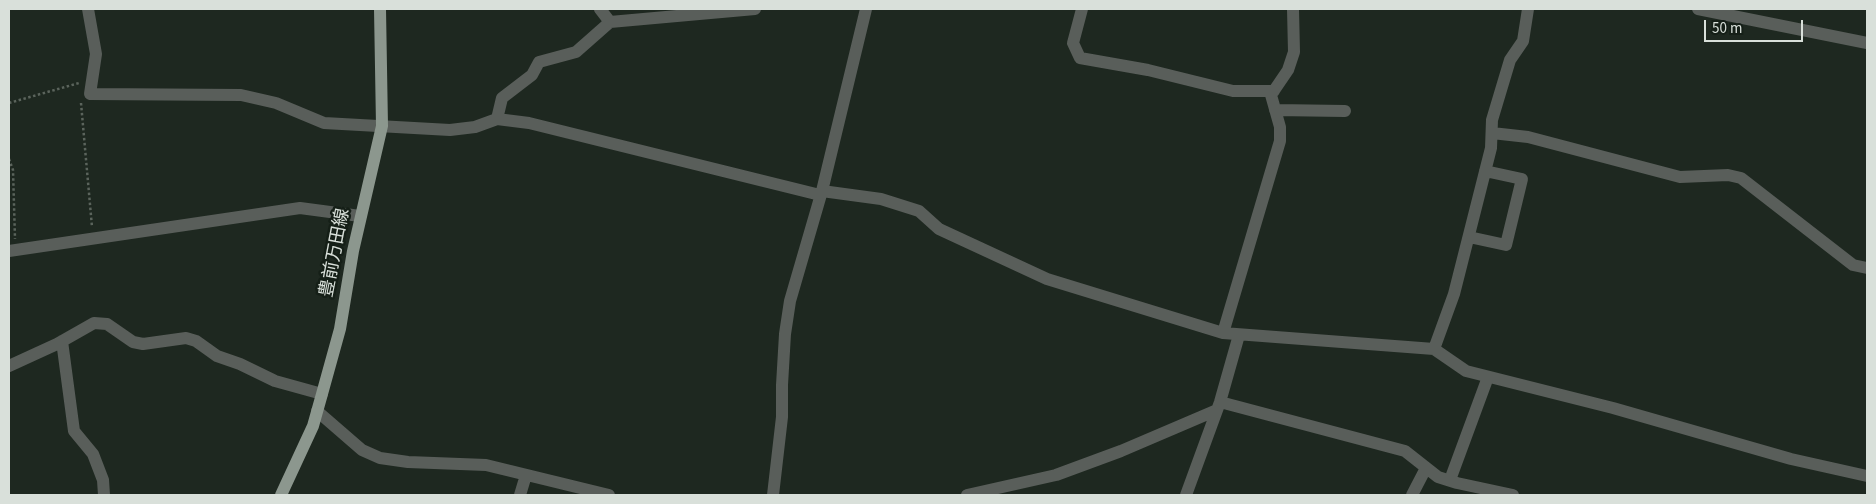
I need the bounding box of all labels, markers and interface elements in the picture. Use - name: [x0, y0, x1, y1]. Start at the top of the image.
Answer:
- scale bar: [1706, 10, 1805, 42]
- text: 50 m: [1712, 18, 1742, 39]
- street label: 豊前万田線: [317, 207, 355, 299]

